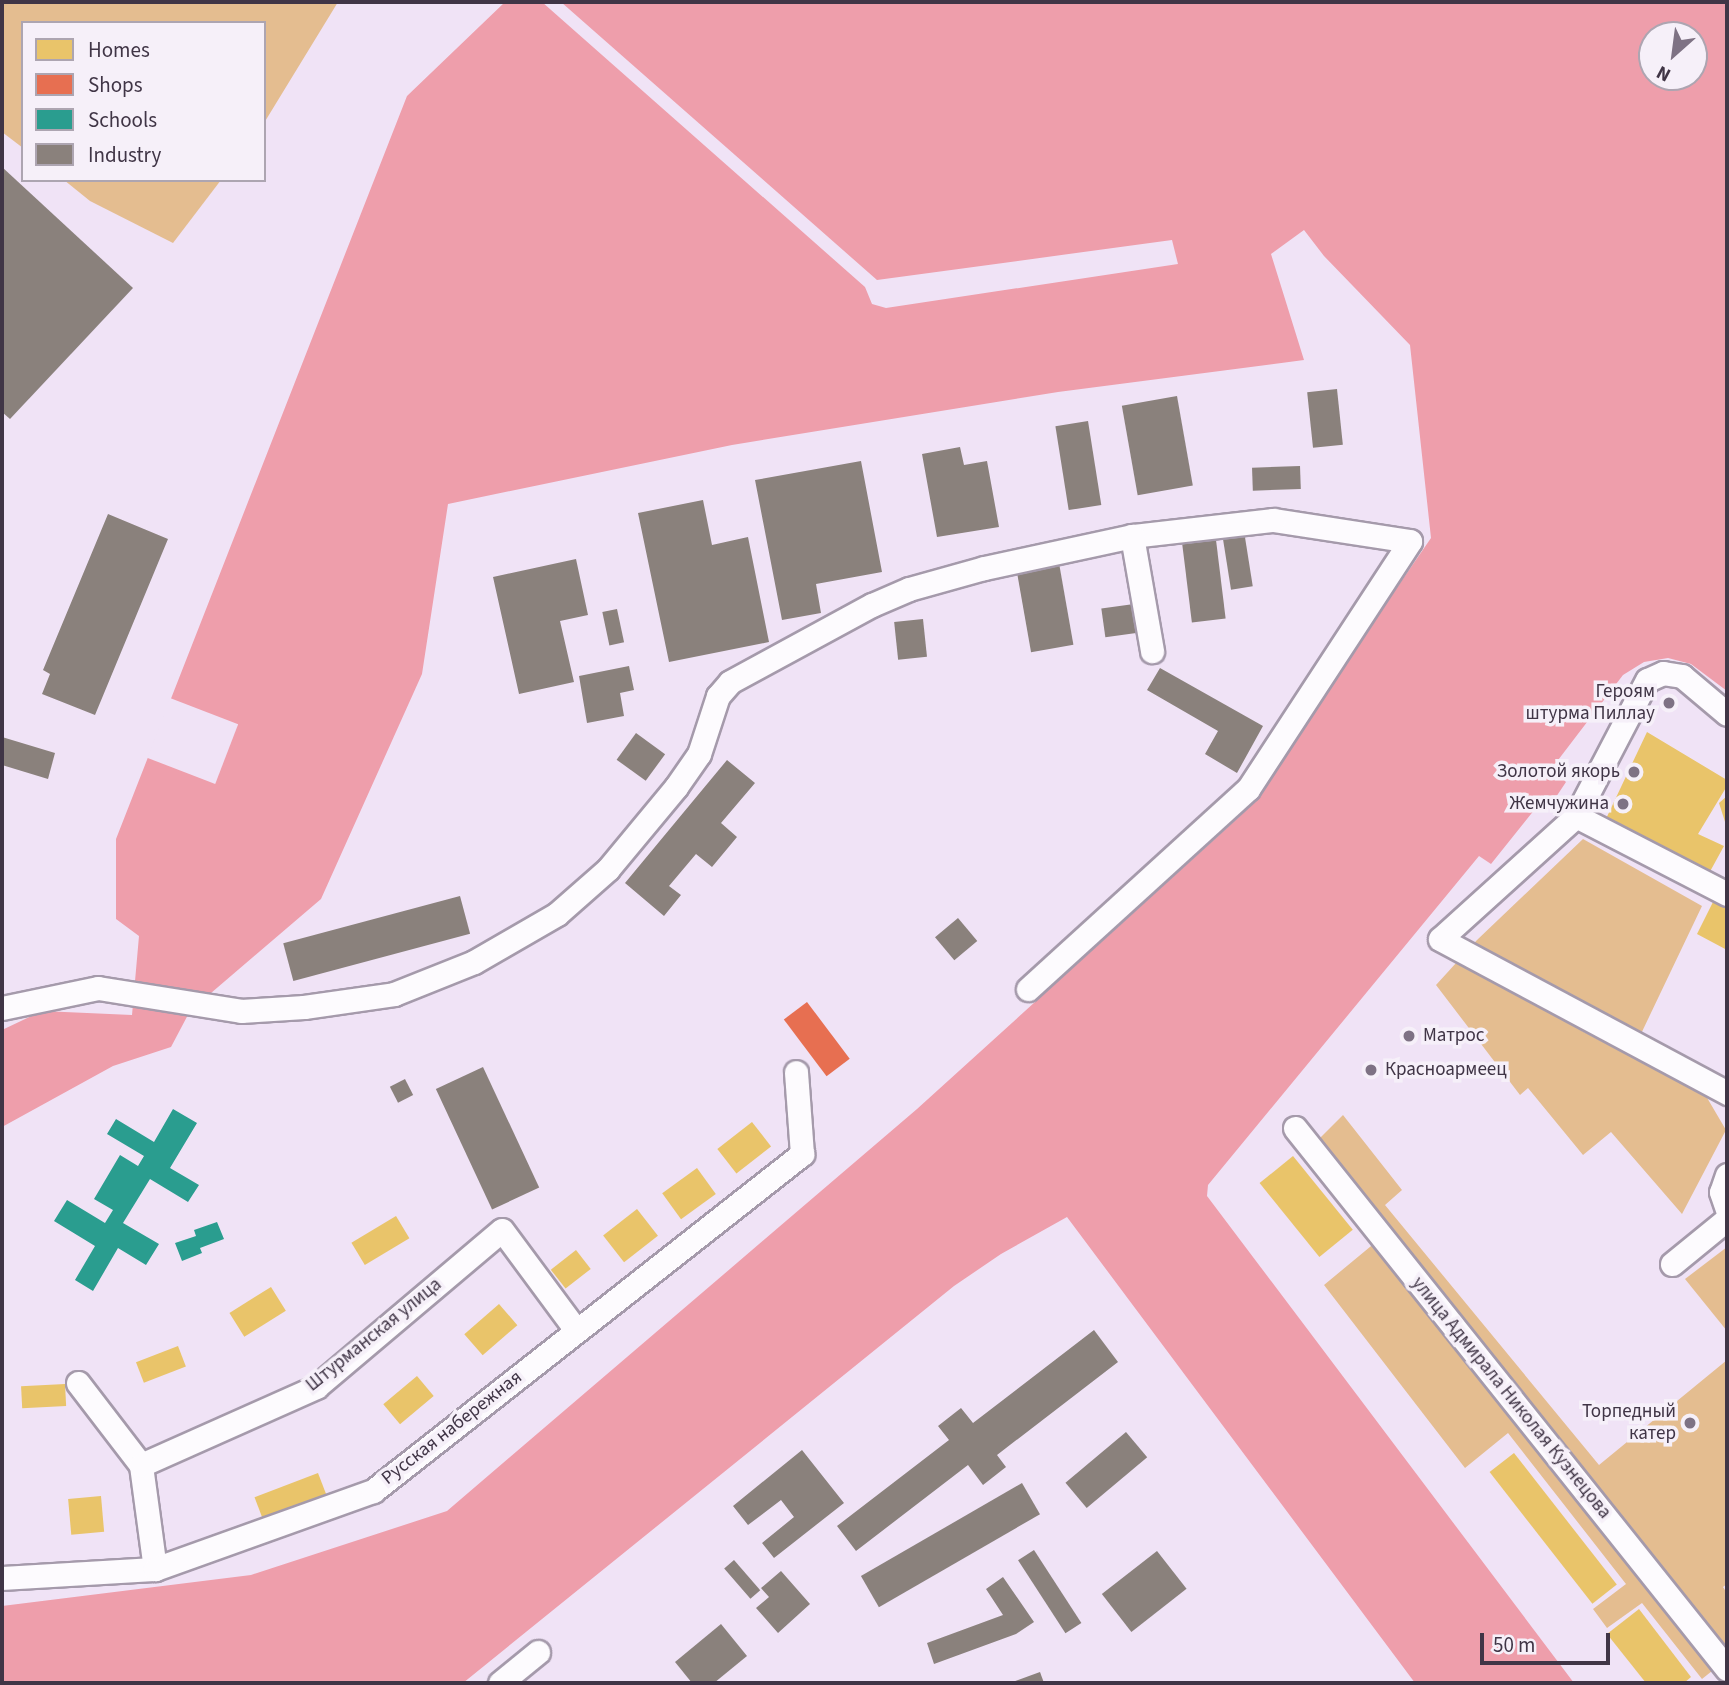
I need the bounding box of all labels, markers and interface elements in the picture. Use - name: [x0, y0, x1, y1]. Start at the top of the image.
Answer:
- legend: [21, 21, 266, 182]
- north arrow: [1638, 21, 1708, 91]
- text: Homes: [88, 35, 150, 65]
- text: N: [1652, 58, 1676, 88]
- text: Shops: [88, 70, 142, 100]
- text: Schools: [88, 105, 157, 135]
- text: Industry: [88, 140, 161, 170]
- place label: Героям штурма Пиллау: [1526, 681, 1655, 725]
- marker: Героям штурма Пиллау: [1661, 695, 1677, 711]
- place label: Золотой якорь: [1497, 761, 1620, 783]
- marker: Золотой якорь: [1626, 764, 1642, 780]
- place label: Жемчужина: [1509, 793, 1609, 815]
- marker: Жемчужина: [1615, 796, 1631, 812]
- place label: Матрос: [1423, 1025, 1484, 1047]
- marker: Матрос: [1401, 1028, 1417, 1044]
- place label: Красноармеец: [1385, 1059, 1507, 1081]
- marker: Красноармеец: [1363, 1062, 1379, 1078]
- street label: Штурманская улица: [302, 1273, 446, 1397]
- street label: улица Адмирала Николая Кузнецова: [1406, 1273, 1616, 1523]
- street label: Русская набережная: [377, 1366, 527, 1490]
- place label: Торпедный катер: [1582, 1401, 1676, 1445]
- marker: Торпедный катер: [1682, 1415, 1698, 1431]
- scale bar: [1484, 1618, 1614, 1662]
- text: 50 m: [1493, 1630, 1535, 1660]

